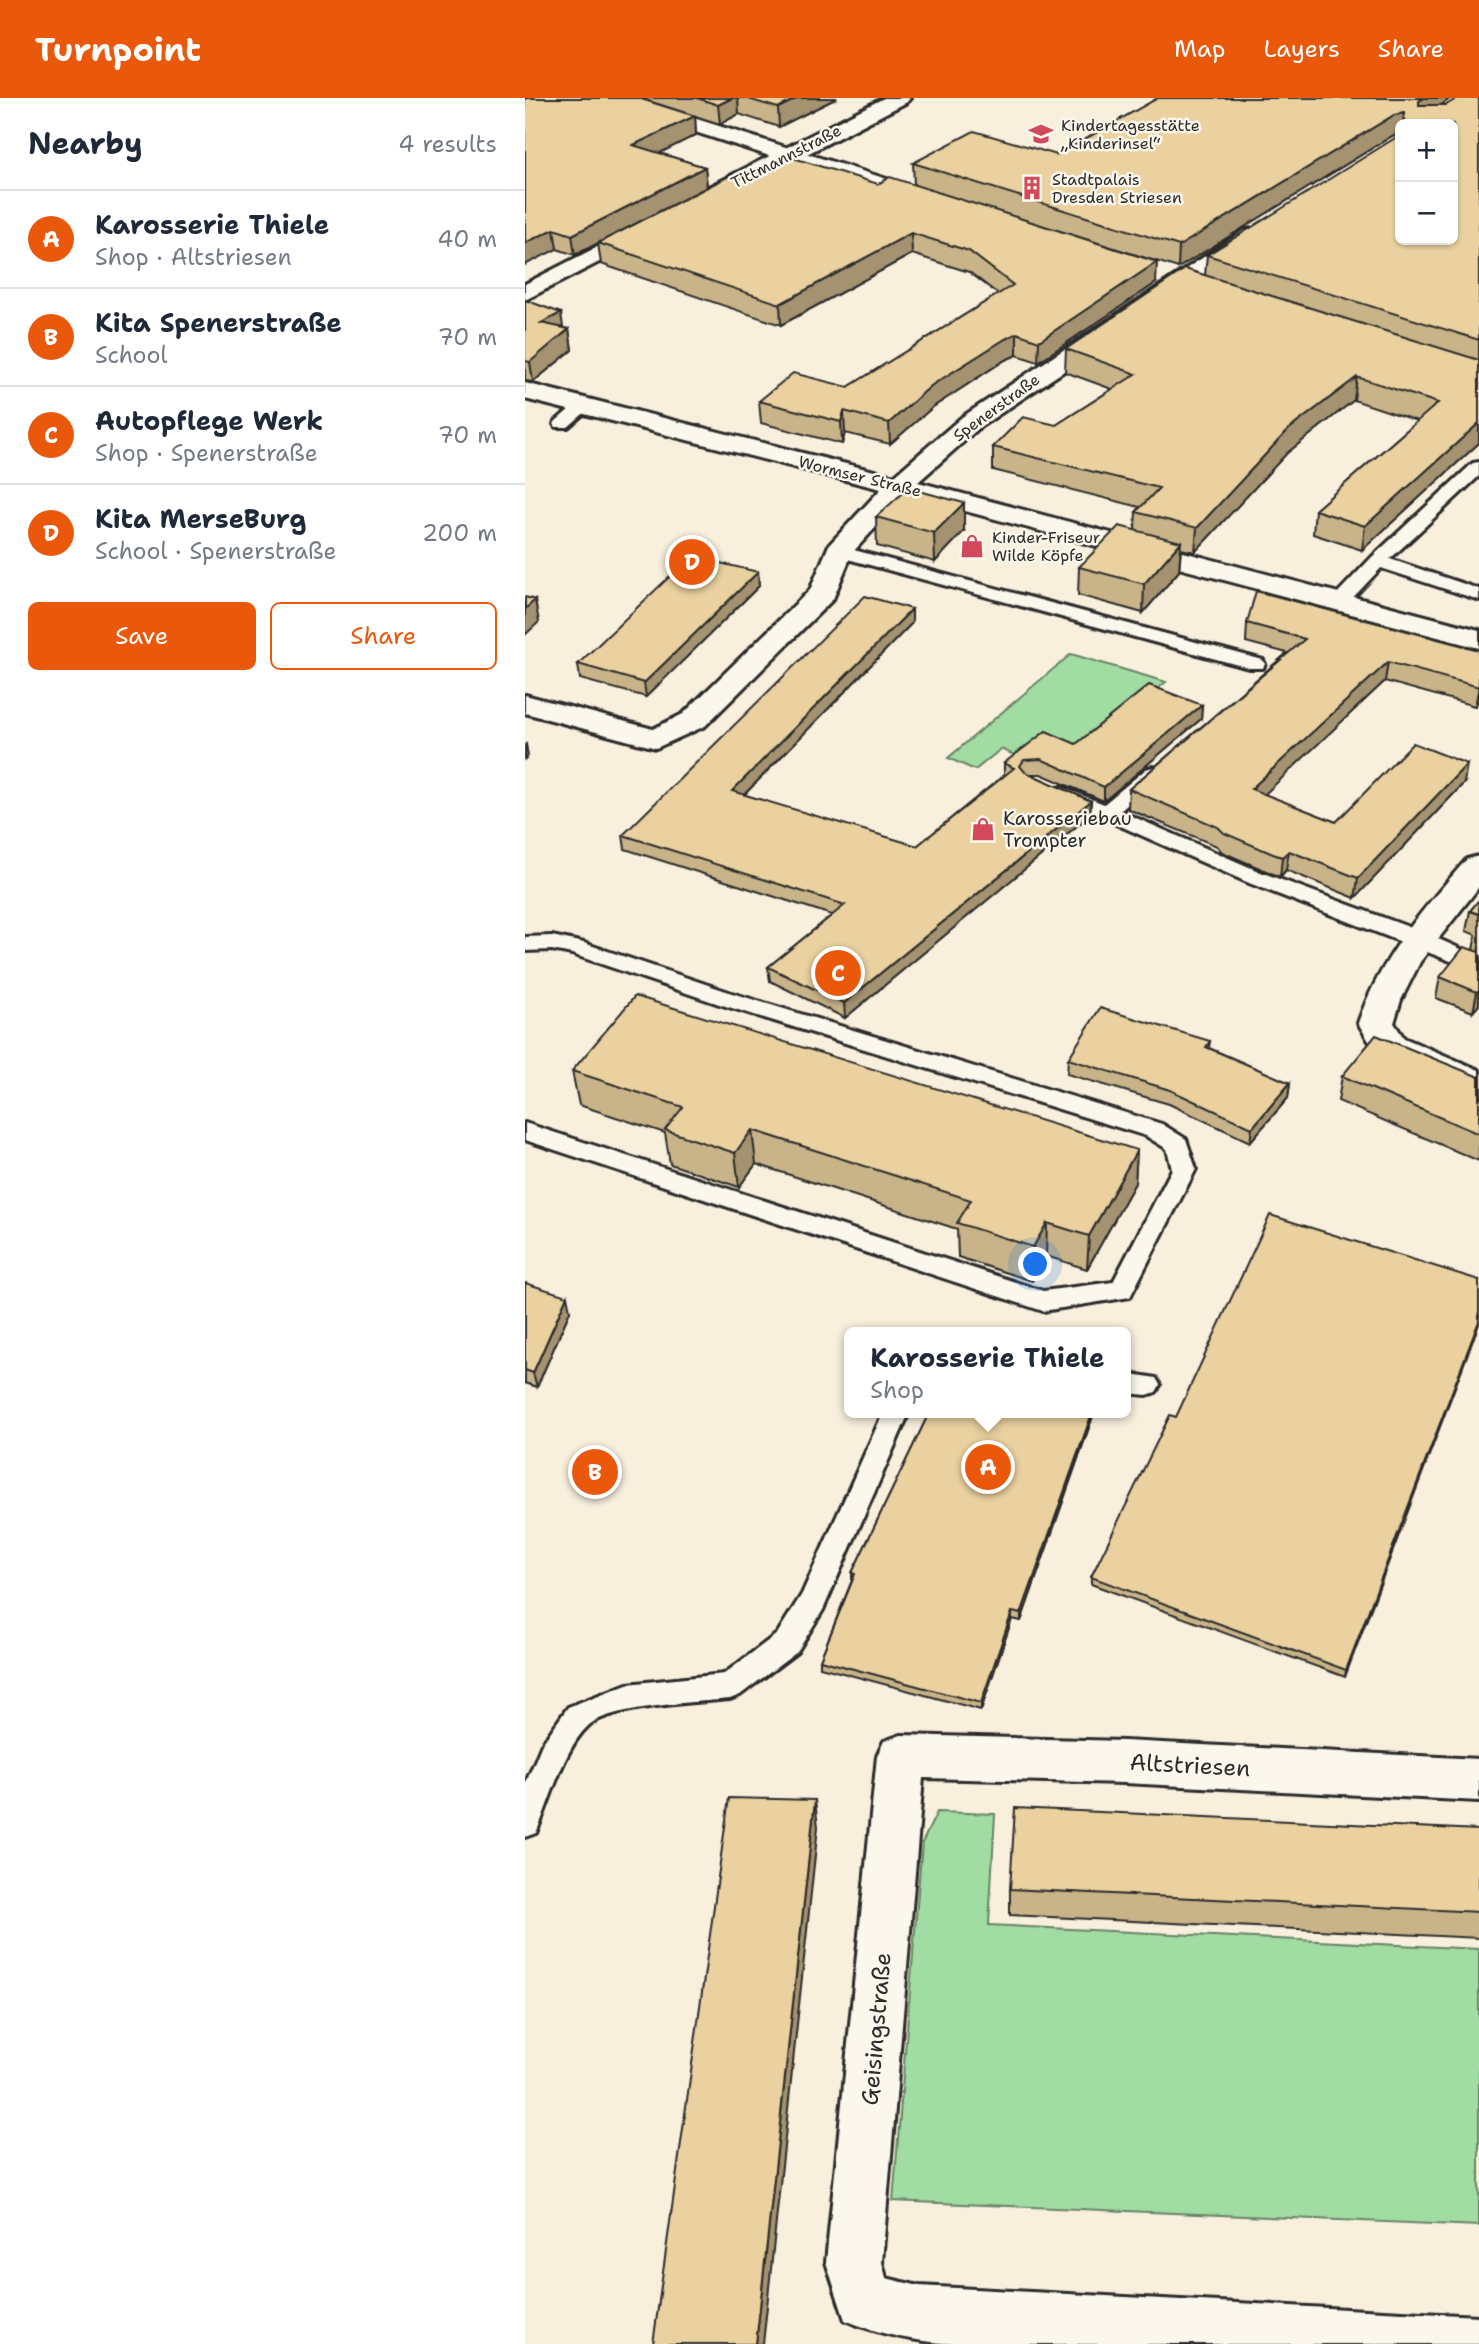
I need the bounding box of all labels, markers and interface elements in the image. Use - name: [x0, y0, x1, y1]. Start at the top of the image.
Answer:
- text: Turnpoint: [35, 27, 201, 72]
- text: Map: [1174, 33, 1225, 65]
- text: Layers: [1263, 33, 1340, 65]
- text: Share: [1378, 33, 1444, 65]
- place label: Kindertagesstätte „Kinderinsel“: [1060, 115, 1200, 154]
- map controls: [1395, 119, 1458, 245]
- button: +: [1395, 119, 1458, 182]
- street label: Tittmannstraße: [728, 120, 845, 193]
- school or university icon: Kindertagesstätte „Kinderinsel“: [1027, 120, 1055, 148]
- text: Nearby: [28, 123, 143, 164]
- text: 4 results: [398, 129, 497, 159]
- place label: Stadtpalais Dresden Striesen: [1052, 169, 1182, 208]
- building icon: Stadtpalais Dresden Striesen: [1018, 174, 1046, 202]
- button: −: [1395, 182, 1458, 245]
- text: Karosserie Thiele: [95, 207, 329, 242]
- text: A: [42, 224, 60, 254]
- text: 40 m: [437, 224, 497, 254]
- text: Shop · Altstriesen: [95, 242, 292, 272]
- text: Kita Spenerstraße: [95, 305, 342, 340]
- text: B: [44, 322, 58, 352]
- text: 70 m: [438, 322, 497, 352]
- text: School: [95, 340, 167, 370]
- street label: Spenerstraße: [949, 369, 1044, 446]
- text: Autopflege Werk: [95, 403, 323, 438]
- text: C: [44, 420, 58, 450]
- text: 70 m: [438, 420, 497, 450]
- text: Shop · Spenerstraße: [95, 438, 318, 468]
- street label: Wormser Straße: [796, 451, 924, 502]
- text: Kita MerseBurg: [95, 501, 306, 536]
- text: D: [43, 518, 59, 548]
- text: 200 m: [422, 518, 497, 548]
- place label: Kinder-Friseur Wilde Köpfe: [992, 527, 1100, 566]
- shop icon: Kinder-Friseur Wilde Köpfe: [958, 532, 986, 560]
- text: School · Spenerstraße: [95, 536, 336, 566]
- pin: D: [669, 536, 715, 588]
- button: Save: [28, 602, 256, 670]
- button: Share: [270, 602, 497, 670]
- place label: Karosseriebau Trompter: [1003, 806, 1132, 853]
- shop icon: Karosseriebau Trompter: [969, 815, 997, 843]
- pin: C: [815, 947, 861, 999]
- your location: [1018, 1247, 1052, 1281]
- popup: [844, 1327, 1131, 1418]
- text: Karosserie Thiele: [870, 1340, 1105, 1375]
- text: Shop: [870, 1375, 924, 1405]
- pin: A: [965, 1441, 1011, 1493]
- pin: B: [572, 1446, 618, 1498]
- street label: Altstriesen: [1129, 1747, 1251, 1783]
- street label: Geisingstraße: [854, 1951, 898, 2107]

